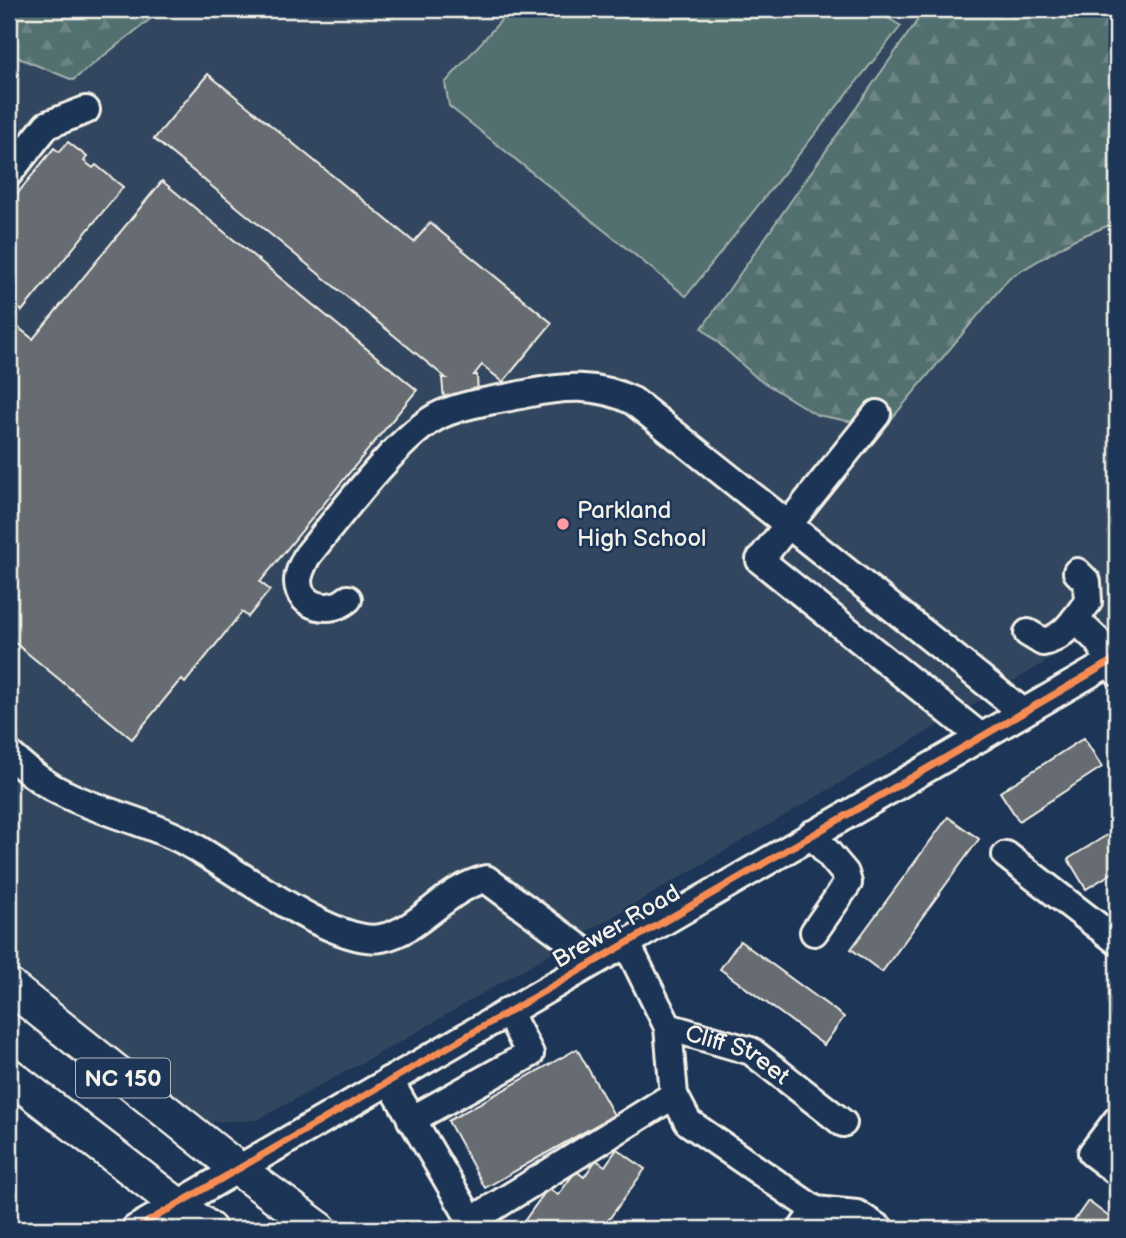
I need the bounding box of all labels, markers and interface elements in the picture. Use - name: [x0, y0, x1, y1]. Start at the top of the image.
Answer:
- place label: Parkland High School: [577, 496, 706, 553]
- marker: Parkland High School: [555, 516, 571, 532]
- street label: Brewer Road: [547, 878, 685, 975]
- street label: Cliff Street: [682, 1019, 796, 1091]
- road number: NC 150: [76, 1058, 170, 1098]

